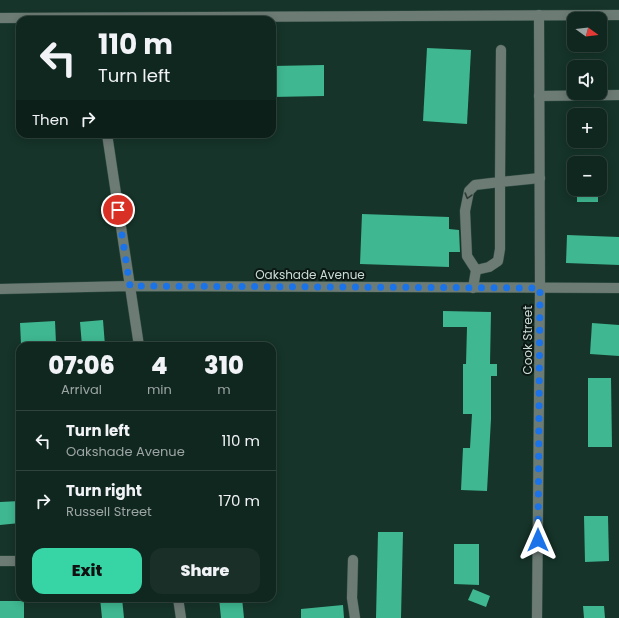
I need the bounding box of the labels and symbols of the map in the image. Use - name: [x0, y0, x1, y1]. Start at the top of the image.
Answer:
- north arrow: [567, 12, 607, 52]
- pin: [101, 193, 135, 227]
- one-way arrow: [464, 193, 473, 200]
- street label: Oakshade Avenue: [255, 266, 365, 283]
- street label: Cook Street: [519, 305, 536, 375]
- position arrow: [517, 519, 559, 561]

